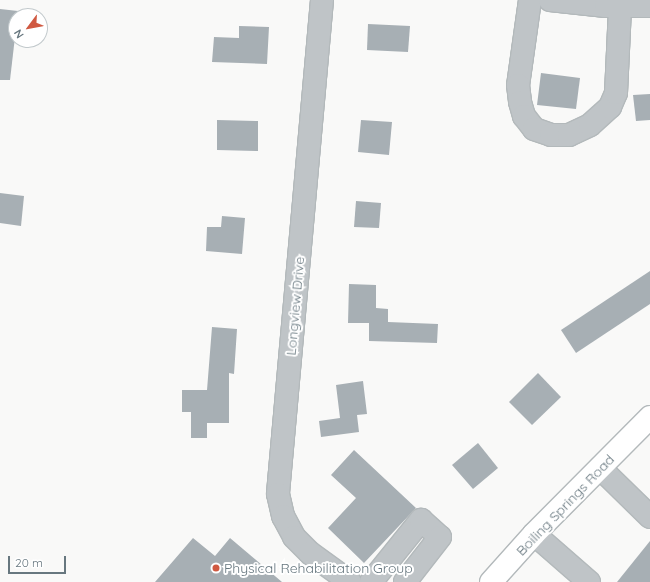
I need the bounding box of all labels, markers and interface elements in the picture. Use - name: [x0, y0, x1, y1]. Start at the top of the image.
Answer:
- north arrow: [8, 8, 48, 48]
- text: N: [11, 27, 27, 41]
- street label: Longview Drive: [282, 256, 308, 356]
- street label: Boiling Springs Road: [512, 451, 618, 559]
- scale bar: [10, 548, 68, 574]
- text: 20 m: [15, 555, 43, 570]
- place label: Physical Rehabilitation Group: [224, 560, 413, 576]
- marker: Physical Rehabilitation Group: [211, 563, 221, 573]

